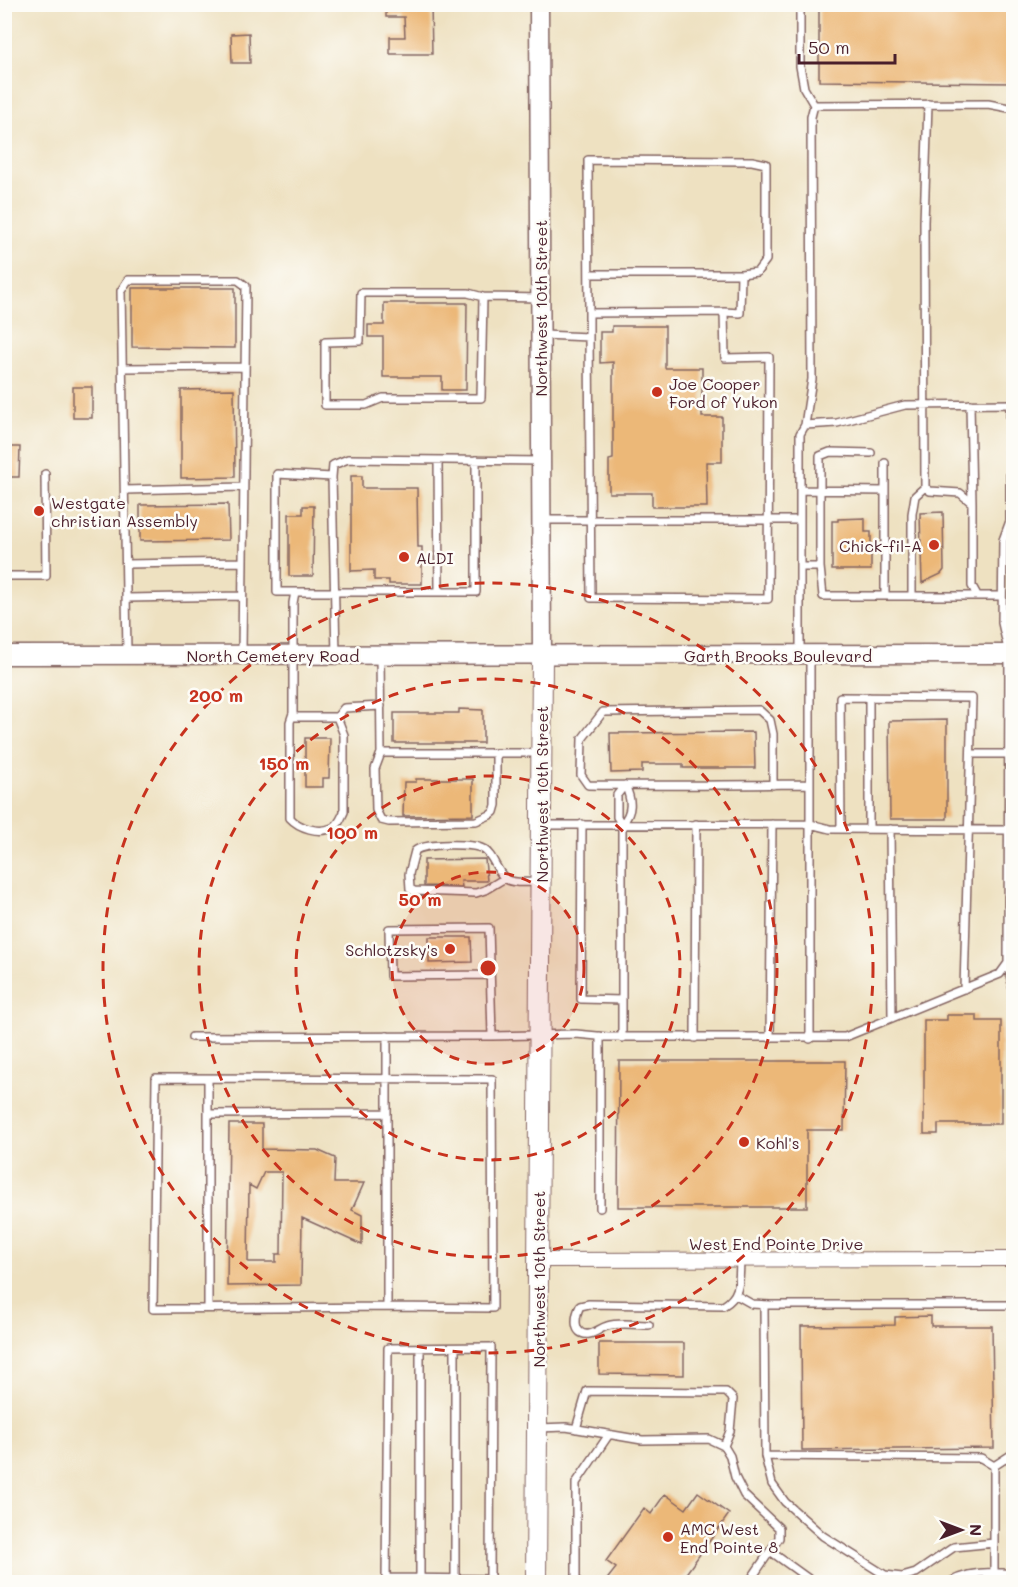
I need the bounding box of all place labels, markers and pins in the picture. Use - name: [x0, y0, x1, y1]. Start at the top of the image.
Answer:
- place label: Joe Cooper Ford of Yukon: [669, 373, 778, 412]
- marker: Joe Cooper Ford of Yukon: [650, 385, 664, 399]
- place label: Westgate christian Assembly: [51, 492, 198, 531]
- marker: Westgate christian Assembly: [32, 504, 46, 518]
- place label: Chick-fil-A: [839, 535, 922, 556]
- marker: Chick-fil-A: [927, 538, 941, 552]
- place label: ALDI: [416, 547, 454, 568]
- marker: ALDI: [397, 550, 411, 564]
- place label: Schlotzsky's: [345, 939, 438, 960]
- marker: Schlotzsky's: [443, 942, 457, 956]
- centre of rings: [478, 958, 498, 978]
- place label: Kohl's: [756, 1132, 800, 1153]
- marker: Kohl's: [737, 1135, 751, 1149]
- place label: AMC West End Pointe 8: [680, 1518, 778, 1557]
- marker: AMC West End Pointe 8: [661, 1530, 675, 1544]

